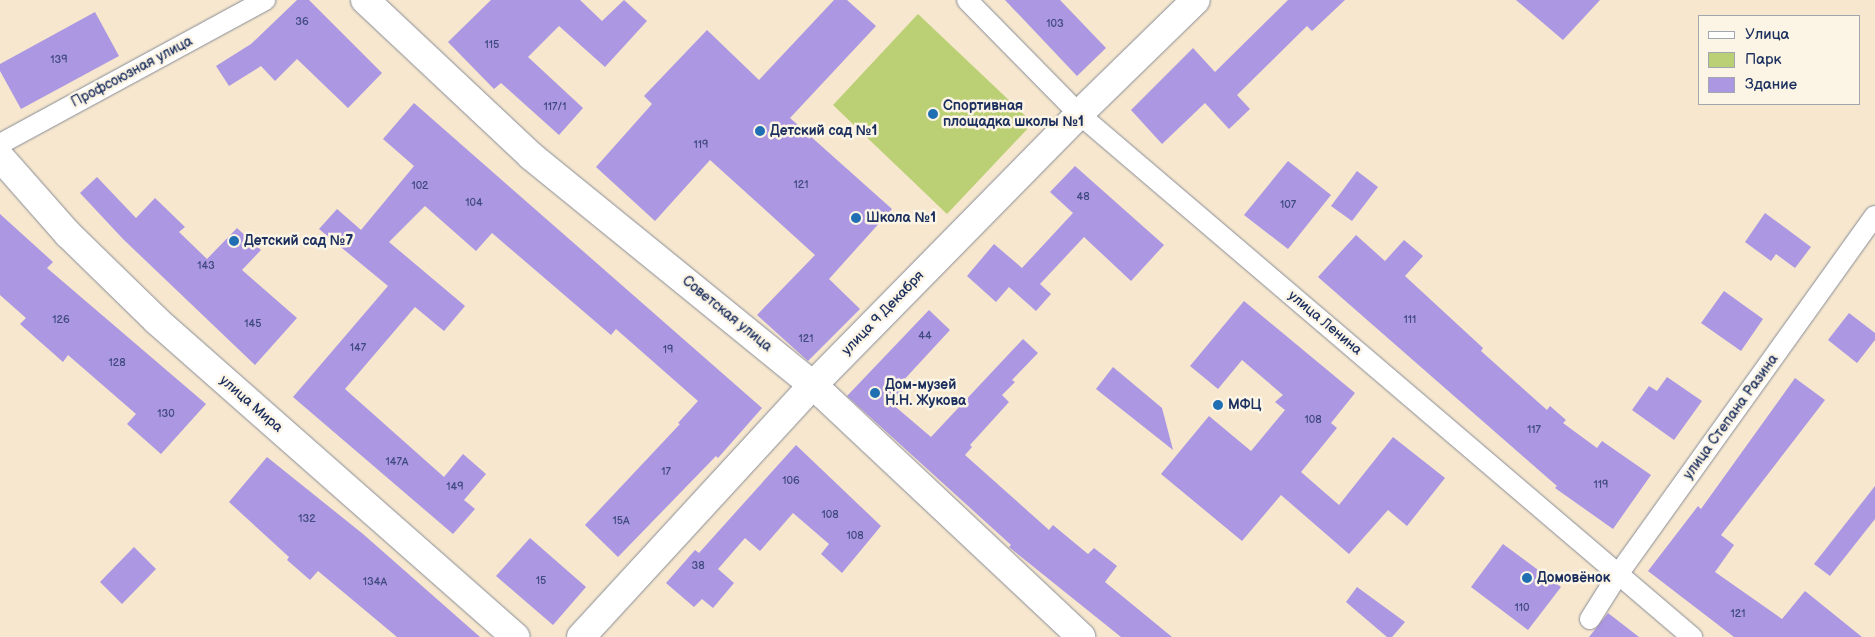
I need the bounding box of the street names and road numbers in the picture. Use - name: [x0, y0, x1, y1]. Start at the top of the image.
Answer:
- street label: Профсоюзная улица: [68, 33, 196, 111]
- street label: улица 9 Декабря: [838, 267, 928, 359]
- street label: Советская улица: [679, 273, 775, 355]
- street label: улица Ленина: [1285, 287, 1365, 359]
- street label: улица Степана Разина: [1680, 351, 1782, 483]
- street label: улица Мира: [216, 372, 286, 436]

